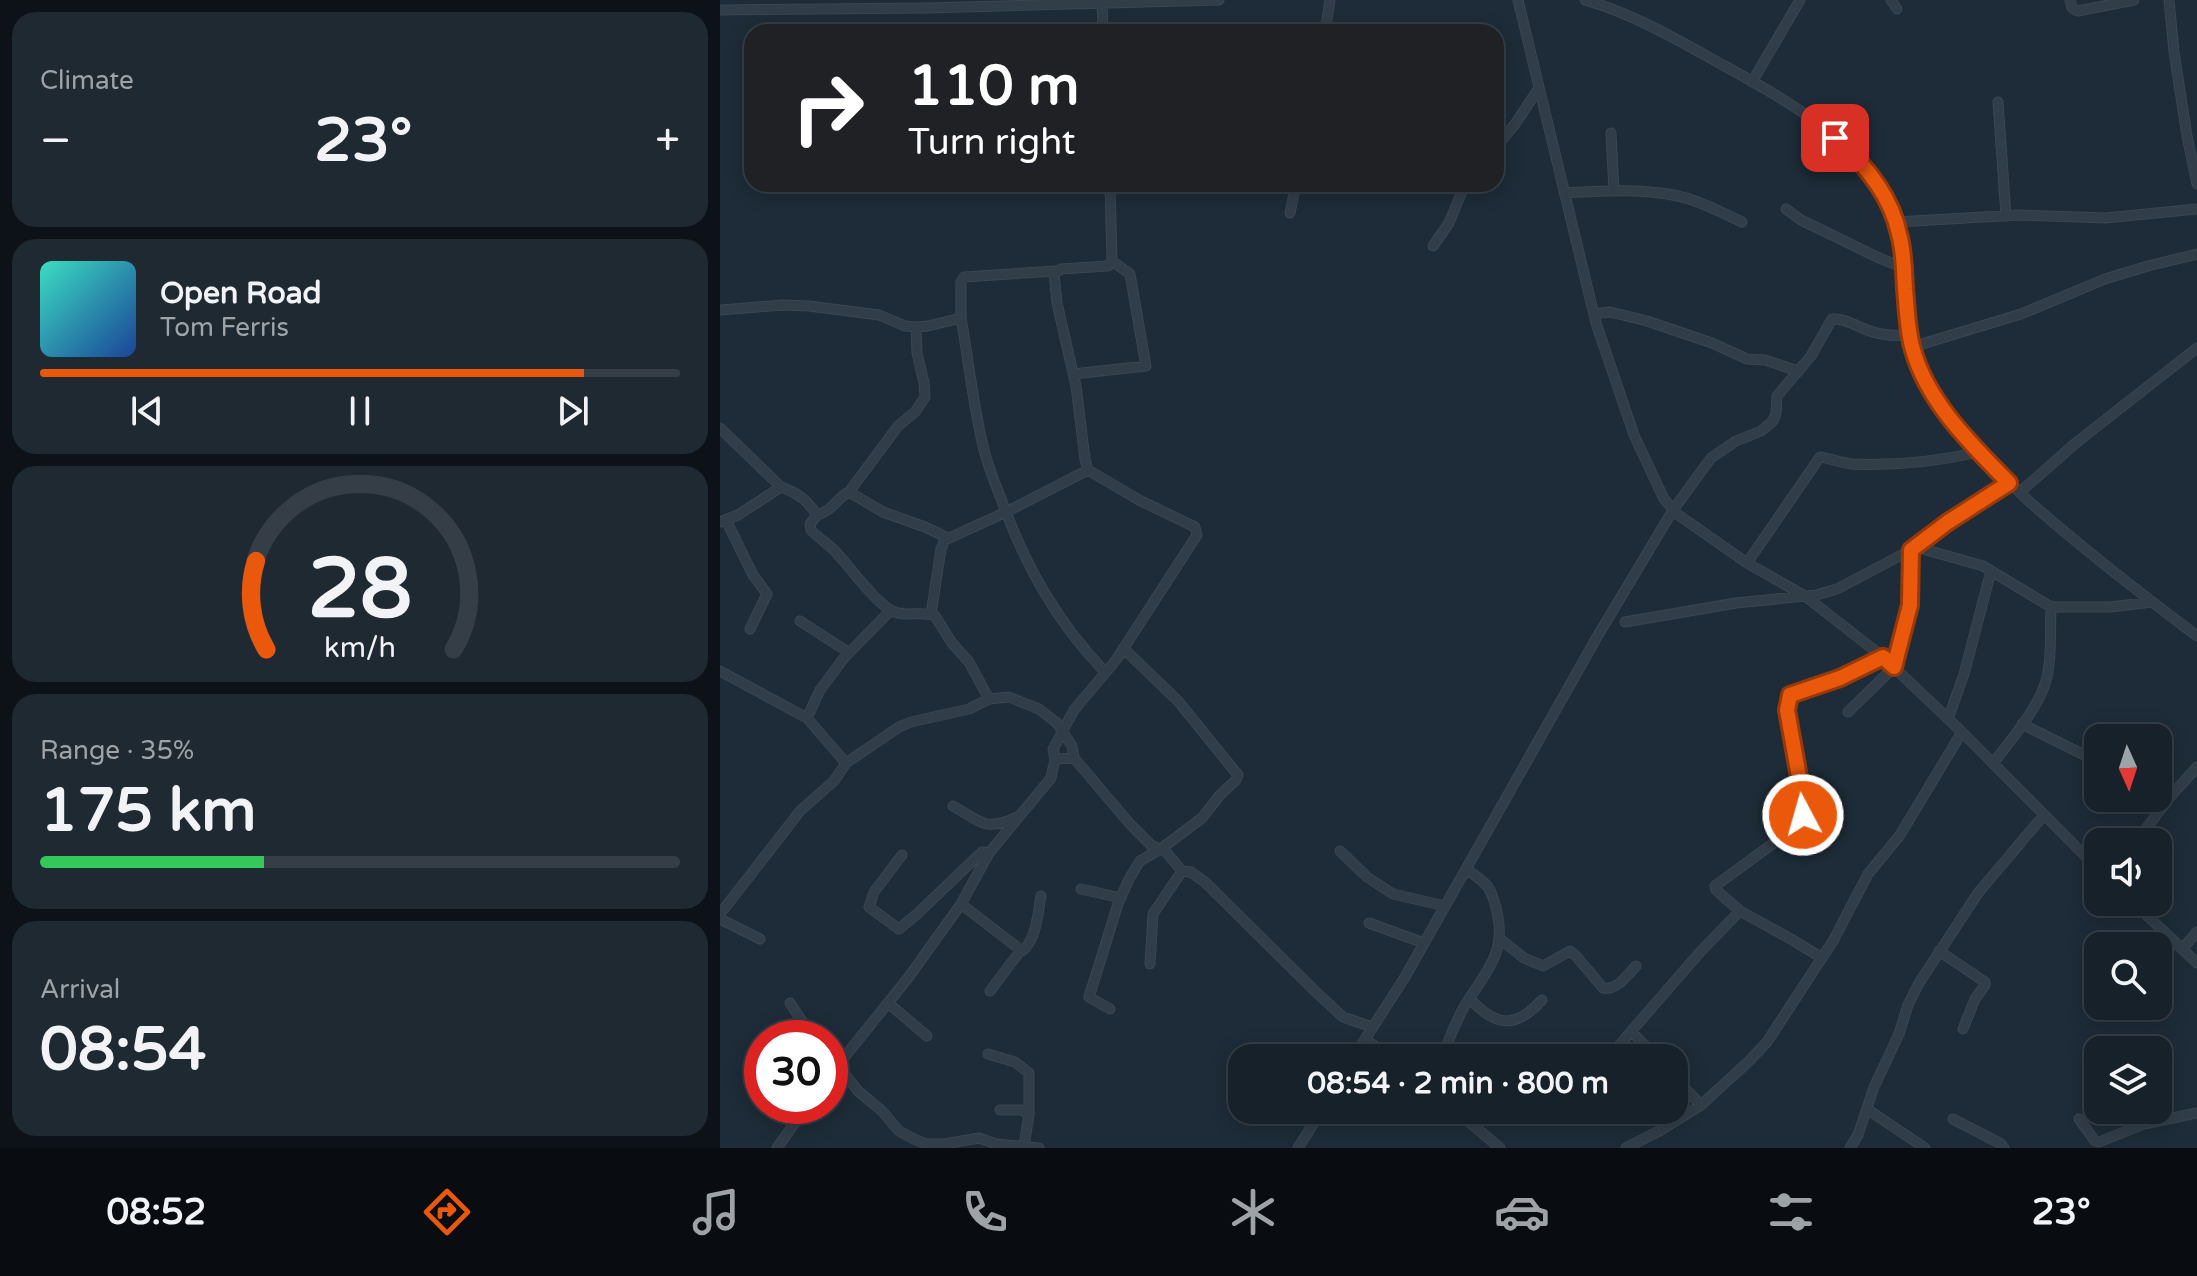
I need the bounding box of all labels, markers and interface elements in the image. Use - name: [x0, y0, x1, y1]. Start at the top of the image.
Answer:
- text: 110 m: [908, 53, 1079, 120]
- icon: right: [776, 56, 880, 160]
- text: Climate: [40, 65, 134, 96]
- pin: [1801, 104, 1869, 172]
- text: 23°: [314, 105, 412, 177]
- text: −: [40, 115, 71, 168]
- text: +: [655, 115, 680, 168]
- icon: arrive: [1813, 116, 1857, 160]
- text: Turn right: [908, 121, 1075, 164]
- text: Open Road: [160, 275, 321, 312]
- text: Tom Ferris: [160, 312, 289, 343]
- icon: previous: [125, 389, 169, 433]
- icon: pause: [338, 389, 382, 433]
- icon: next: [551, 389, 595, 433]
- text: 28: [308, 540, 412, 640]
- text: km/h: [324, 631, 396, 665]
- north arrow: [2084, 724, 2172, 812]
- map controls: [2084, 724, 2172, 1124]
- text: Range · 35%: [40, 735, 194, 766]
- position arrow: [1761, 773, 1845, 857]
- text: 175 km: [40, 775, 256, 847]
- button: sound: [2084, 828, 2172, 916]
- button: search: [2084, 932, 2172, 1020]
- text: Arrival: [40, 974, 120, 1005]
- text: 08:54: [40, 1014, 206, 1086]
- speed limit sign: 30: [744, 1020, 848, 1124]
- button: layers: [2084, 1036, 2172, 1124]
- text: 08:54 · 2 min · 800 m: [1307, 1065, 1609, 1102]
- icon: directions: [419, 1184, 475, 1240]
- icon: music: [688, 1184, 744, 1240]
- icon: phone: [957, 1184, 1013, 1240]
- icon: climate: [1225, 1184, 1281, 1240]
- icon: car: [1494, 1184, 1550, 1240]
- icon: filters: [1763, 1184, 1819, 1240]
- text: 08:52: [106, 1191, 206, 1234]
- text: 23°: [2032, 1191, 2091, 1234]

